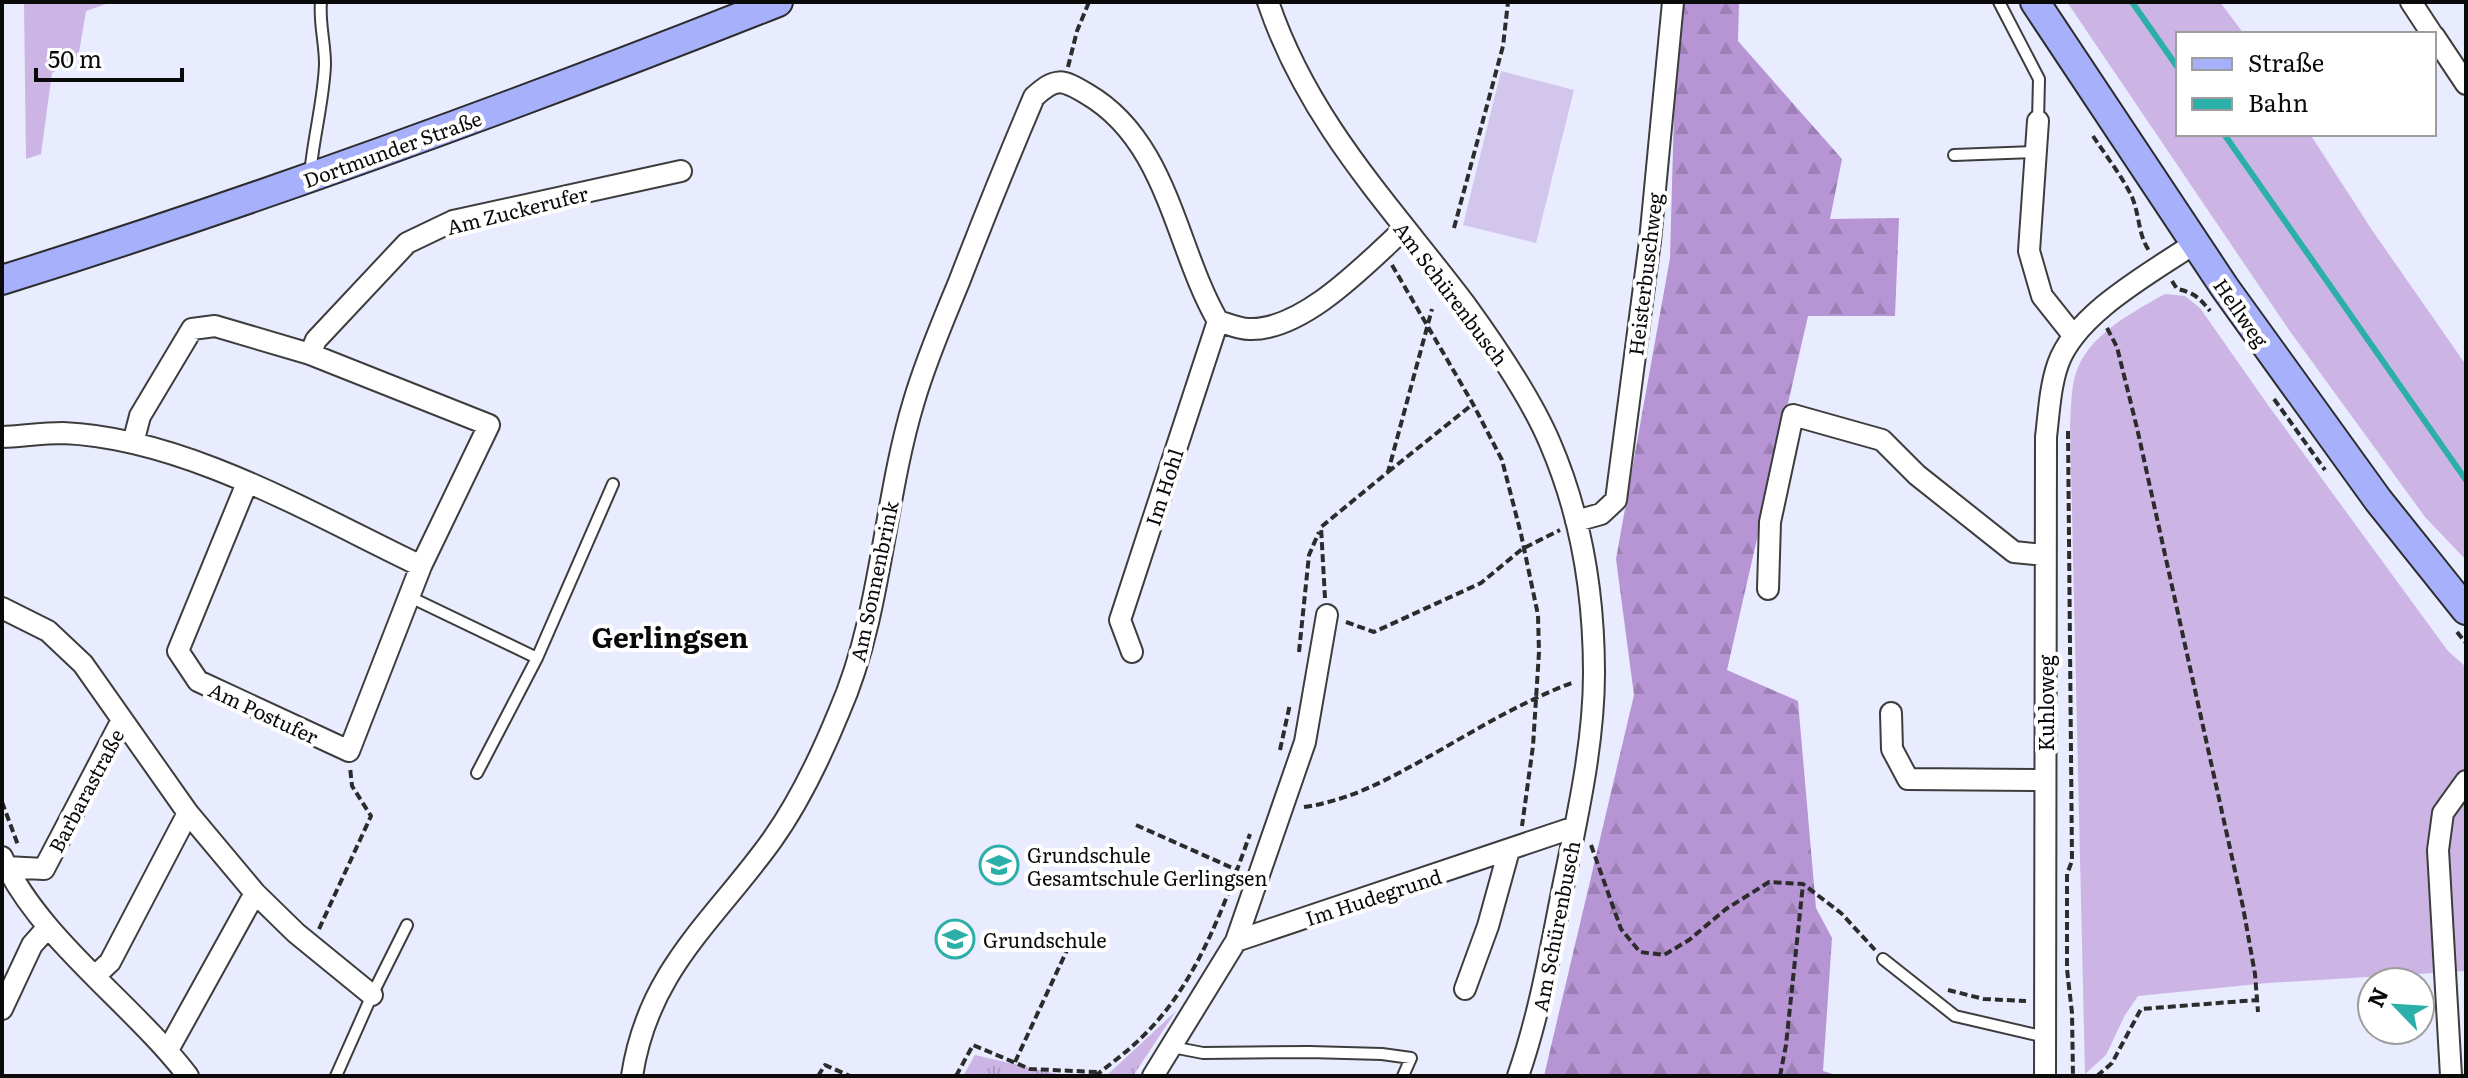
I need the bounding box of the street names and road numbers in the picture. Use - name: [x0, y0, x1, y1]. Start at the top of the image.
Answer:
- street label: Dortmunder Straße: [299, 102, 485, 194]
- street label: Am Zuckerufer: [443, 177, 591, 241]
- street label: Heisterbuschweg: [1619, 190, 1669, 357]
- street label: Am Schürenbusch: [1388, 215, 1516, 371]
- street label: Hellweg: [2207, 271, 2277, 353]
- street label: Im Hohl: [1136, 444, 1190, 529]
- street label: Am Sonnenbrink: [841, 497, 905, 664]
- street label: Kuhloweg: [2030, 654, 2060, 751]
- street label: Am Postufer: [204, 674, 324, 751]
- street label: Barbarastraße: [40, 723, 130, 857]
- street label: Am Schürenbusch: [1524, 838, 1586, 1014]
- street label: Im Hudegrund: [1301, 860, 1445, 932]

